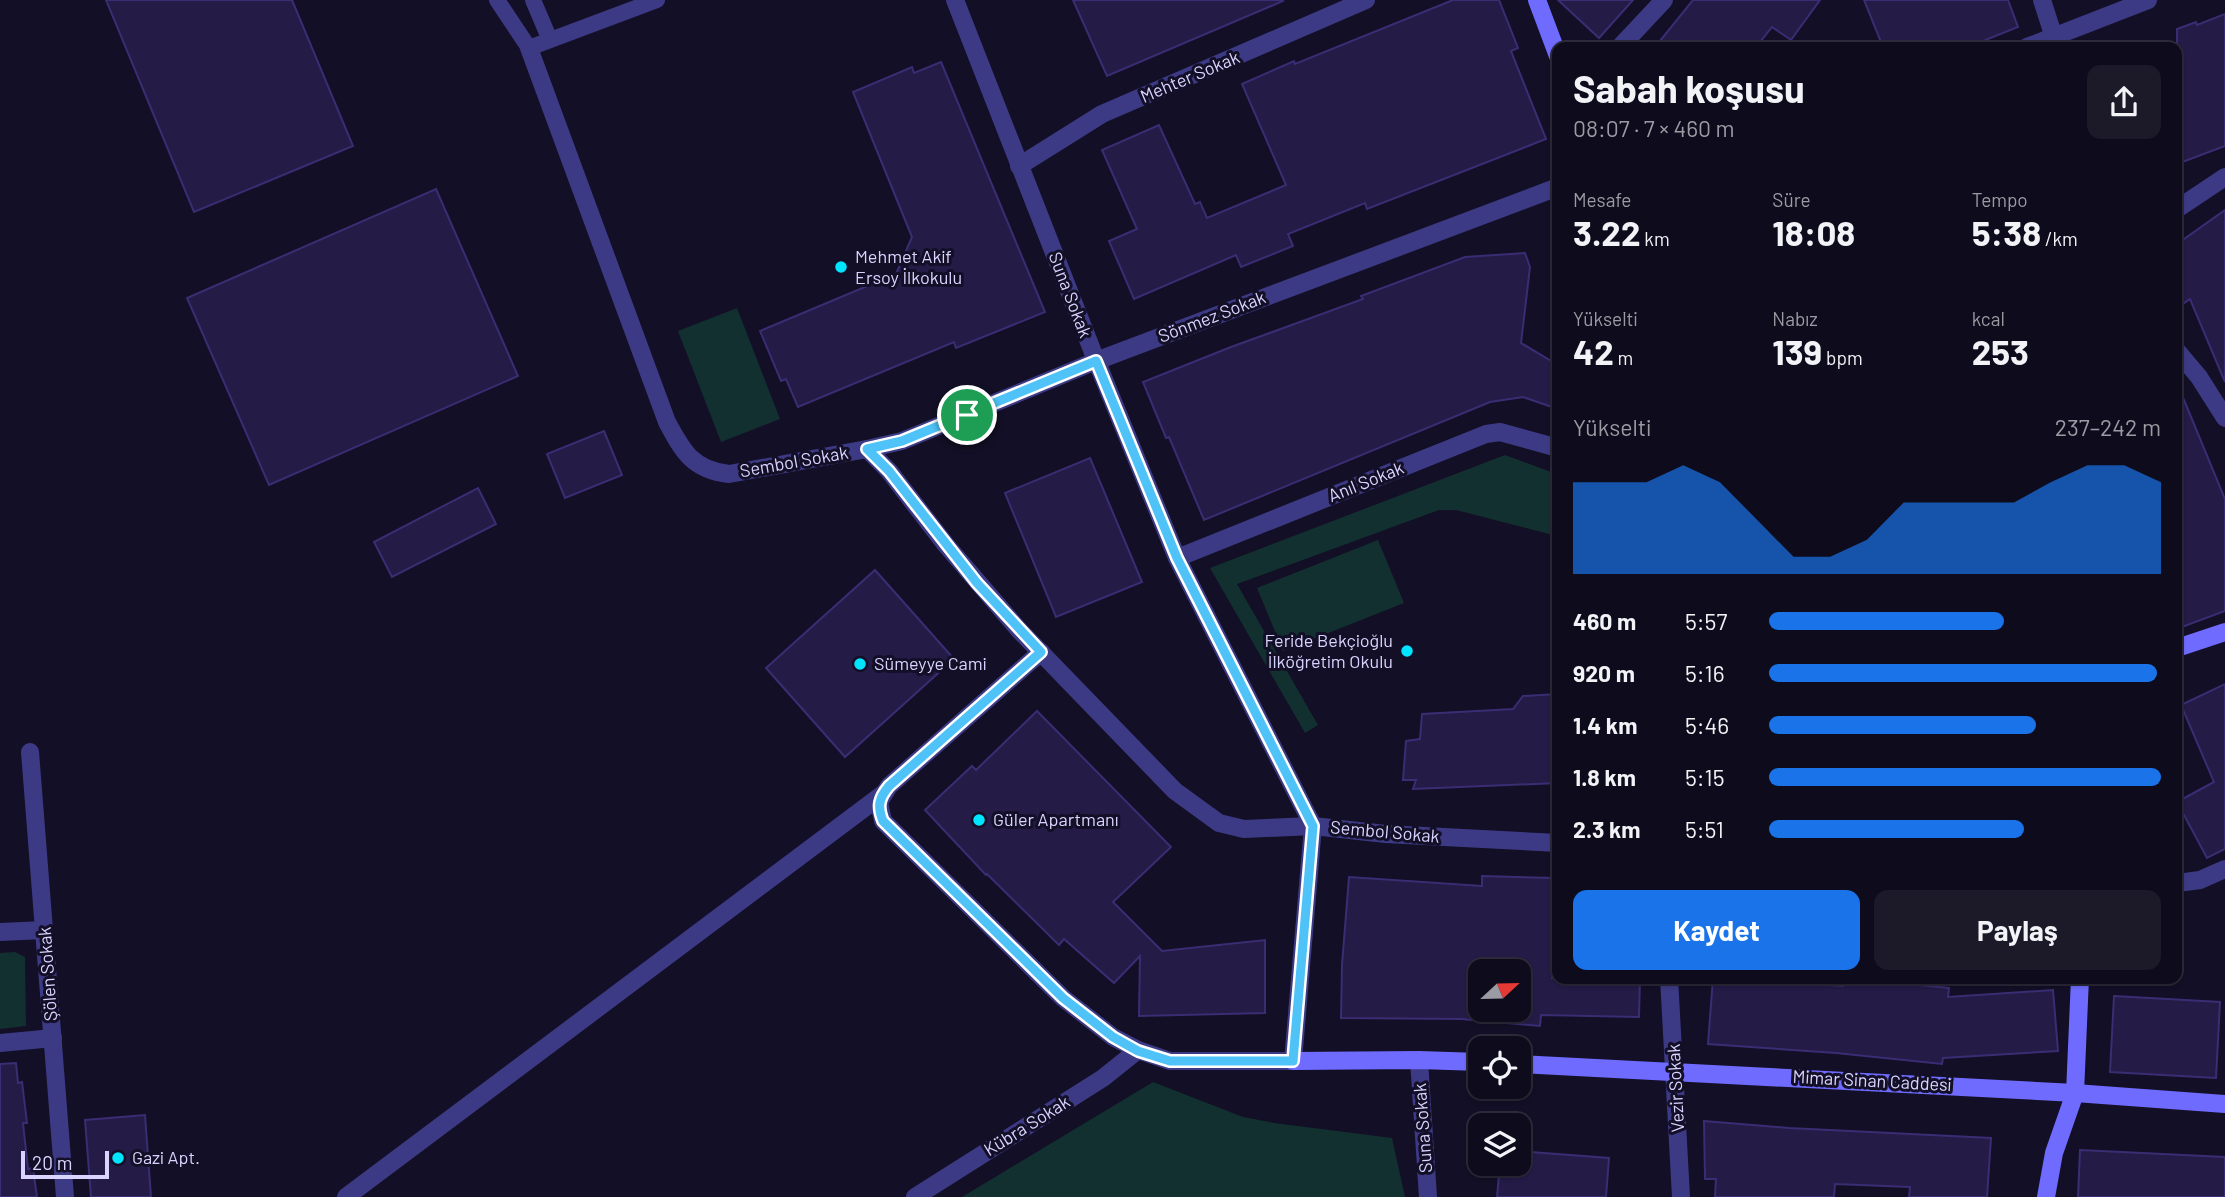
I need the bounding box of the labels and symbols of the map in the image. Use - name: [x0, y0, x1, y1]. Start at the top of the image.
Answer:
- street label: Mehter Sokak: [1137, 45, 1243, 107]
- place label: Mehmet Akif Ersoy İlkokulu: [855, 245, 962, 288]
- street label: Suna Sokak: [1045, 249, 1097, 341]
- marker: Mehmet Akif Ersoy İlkokulu: [833, 259, 849, 275]
- street label: Sönmez Sokak: [1155, 286, 1268, 347]
- pin: [937, 385, 997, 445]
- street label: Sembol Sokak: [738, 441, 850, 481]
- street label: Anıl Sokak: [1325, 456, 1407, 506]
- place label: Feride Bekçioğlu İlköğretim Okulu: [1265, 629, 1393, 672]
- marker: Feride Bekçioğlu İlköğretim Okulu: [1399, 643, 1415, 659]
- place label: Sümeyye Cami: [874, 652, 987, 674]
- marker: Sümeyye Cami: [852, 656, 868, 672]
- place label: Güler Apartmanı: [993, 808, 1119, 830]
- marker: Güler Apartmanı: [971, 812, 987, 828]
- street label: Sembol Sokak: [1330, 815, 1441, 847]
- street label: Şölen Sokak: [33, 926, 61, 1022]
- north arrow: [1468, 959, 1531, 1022]
- street label: Vezir Sokak: [1662, 1043, 1688, 1133]
- street label: Mimar Sinan Caddesi: [1792, 1065, 1952, 1095]
- street label: Suna Sokak: [1408, 1082, 1436, 1174]
- street label: Kübra Sokak: [979, 1090, 1074, 1160]
- place label: Gazi Apt.: [132, 1146, 200, 1168]
- scale bar: [21, 1148, 108, 1180]
- marker: Gazi Apt.: [110, 1150, 126, 1166]

